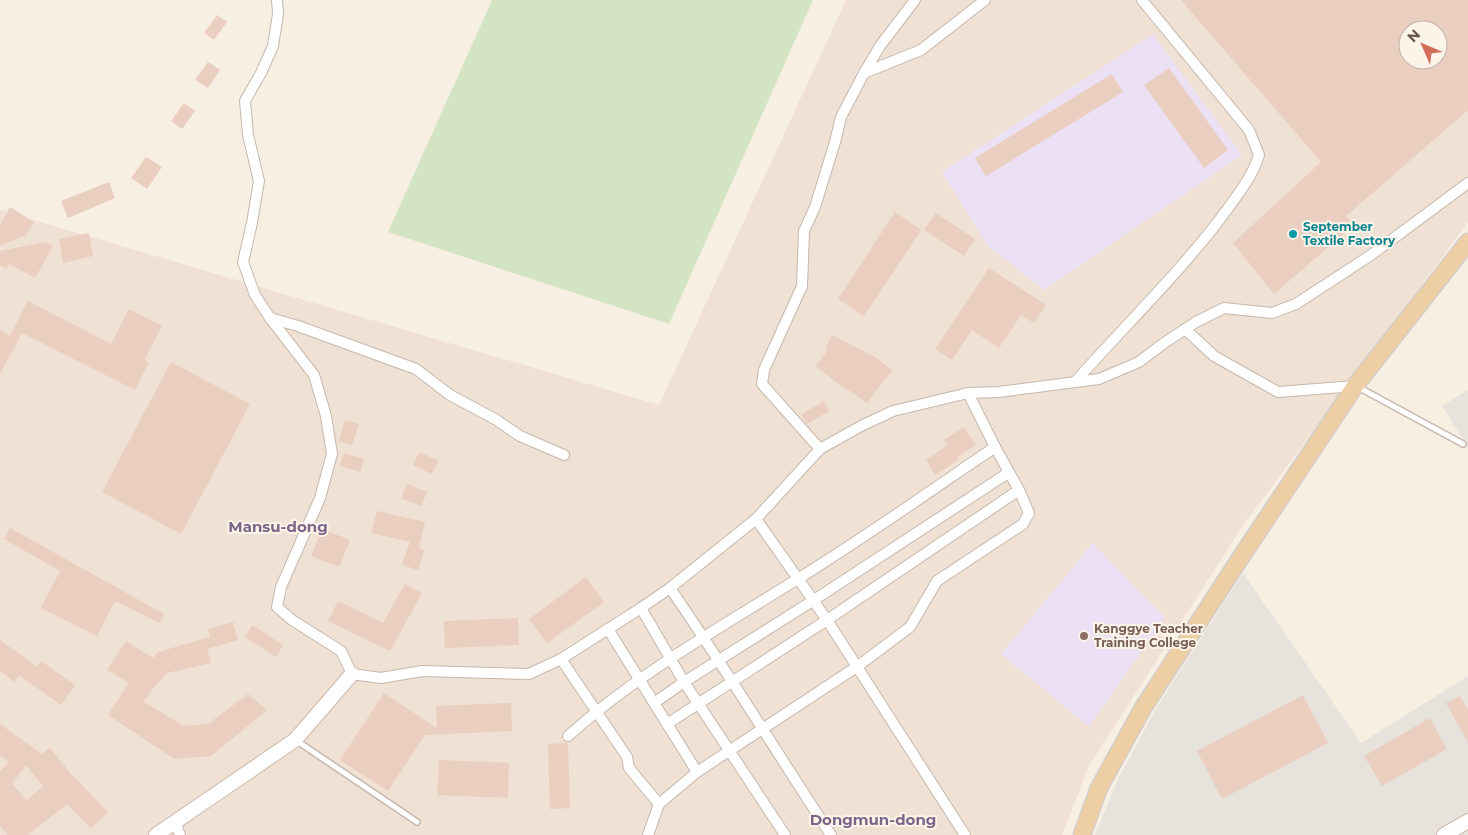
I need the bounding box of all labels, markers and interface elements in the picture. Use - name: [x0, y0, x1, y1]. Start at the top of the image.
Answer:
- north arrow: [1398, 20, 1448, 70]
- text: N: [1403, 25, 1424, 46]
- place label: September Textile Factory: [1303, 219, 1396, 248]
- marker: September Textile Factory: [1287, 228, 1299, 240]
- district label: Mansu-dong: [228, 517, 328, 536]
- place label: Kanggye Teacher Training College: [1094, 621, 1203, 650]
- marker: Kanggye Teacher Training College: [1078, 630, 1090, 642]
- district label: Dongmun-dong: [810, 810, 936, 829]

